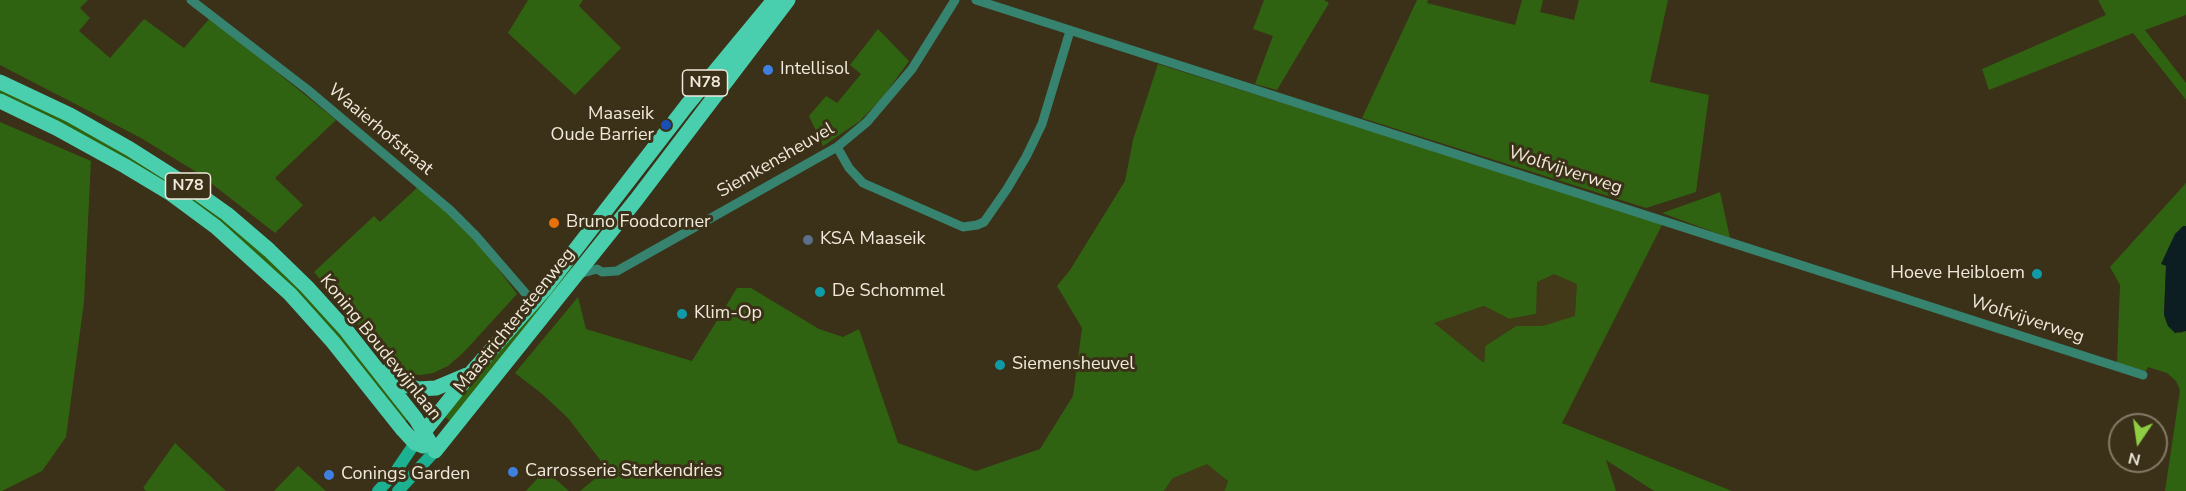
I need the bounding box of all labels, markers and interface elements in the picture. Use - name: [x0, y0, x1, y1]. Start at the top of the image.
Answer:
- place label: Intellisol: [780, 59, 849, 81]
- marker: Intellisol: [761, 63, 775, 77]
- road number: N78: [682, 70, 728, 96]
- street label: Waaierhofstraat: [323, 80, 437, 180]
- place label: Maaseik Oude Barrier: [551, 104, 654, 146]
- marker: Maaseik Oude Barrier: [659, 118, 673, 132]
- street label: Siemkensheuvel: [714, 119, 838, 203]
- street label: Wolfvijverweg: [1505, 142, 1625, 200]
- road number: N78: [166, 173, 210, 199]
- place label: Bruno Foodcorner: [566, 212, 710, 234]
- marker: Bruno Foodcorner: [547, 216, 561, 230]
- place label: KSA Maaseik: [820, 229, 925, 251]
- marker: KSA Maaseik: [801, 233, 815, 247]
- street label: Maastrichtersteenweg: [450, 244, 580, 398]
- place label: Hoeve Heibloem: [1890, 263, 2025, 285]
- marker: Hoeve Heibloem: [2030, 267, 2044, 281]
- street label: Koning Boudewijnlaan: [314, 271, 446, 425]
- place label: De Schommel: [832, 281, 945, 303]
- marker: De Schommel: [813, 285, 827, 299]
- street label: Wolfvijverweg: [1967, 291, 2087, 349]
- place label: Klim-Op: [694, 303, 762, 325]
- marker: Klim-Op: [675, 307, 689, 321]
- place label: Siemensheuvel: [1012, 354, 1135, 376]
- marker: Siemensheuvel: [993, 358, 1007, 372]
- north arrow: [2108, 413, 2168, 473]
- text: N: [2126, 447, 2143, 471]
- place label: Carrosserie Sterkendries: [525, 461, 722, 483]
- place label: Conings Garden: [341, 464, 470, 486]
- marker: Carrosserie Sterkendries: [506, 465, 520, 479]
- marker: Conings Garden: [322, 468, 336, 482]

